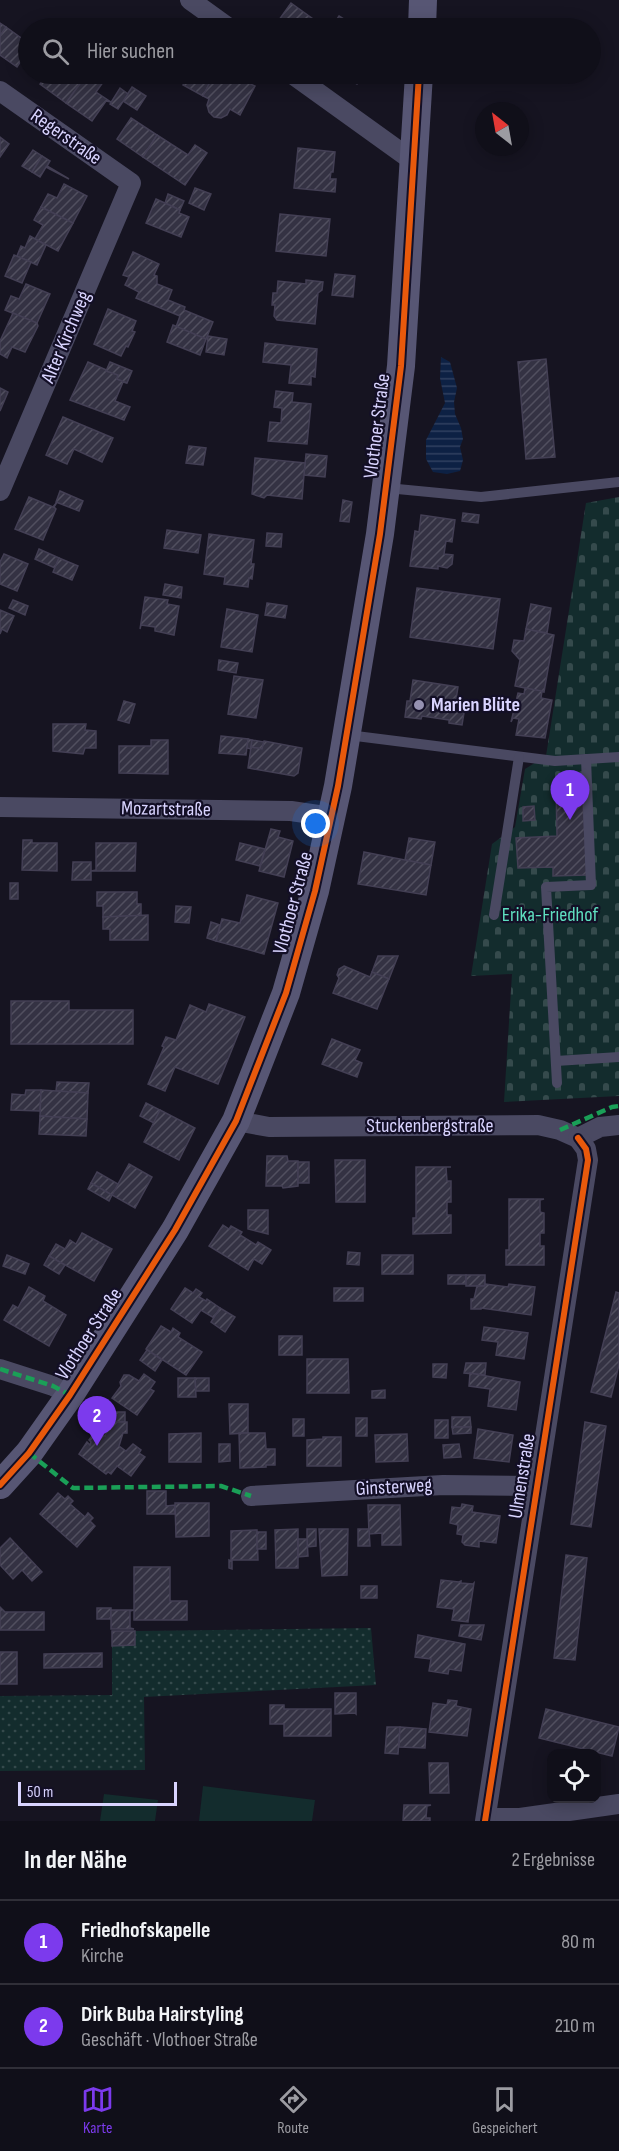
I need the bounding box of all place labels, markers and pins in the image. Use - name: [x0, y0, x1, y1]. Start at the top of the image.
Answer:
- place label: Marien Blüte: [431, 693, 520, 717]
- marker: Marien Blüte: [412, 698, 426, 712]
- pin: 1: [550, 770, 590, 820]
- pin: 2: [78, 1396, 116, 1446]

